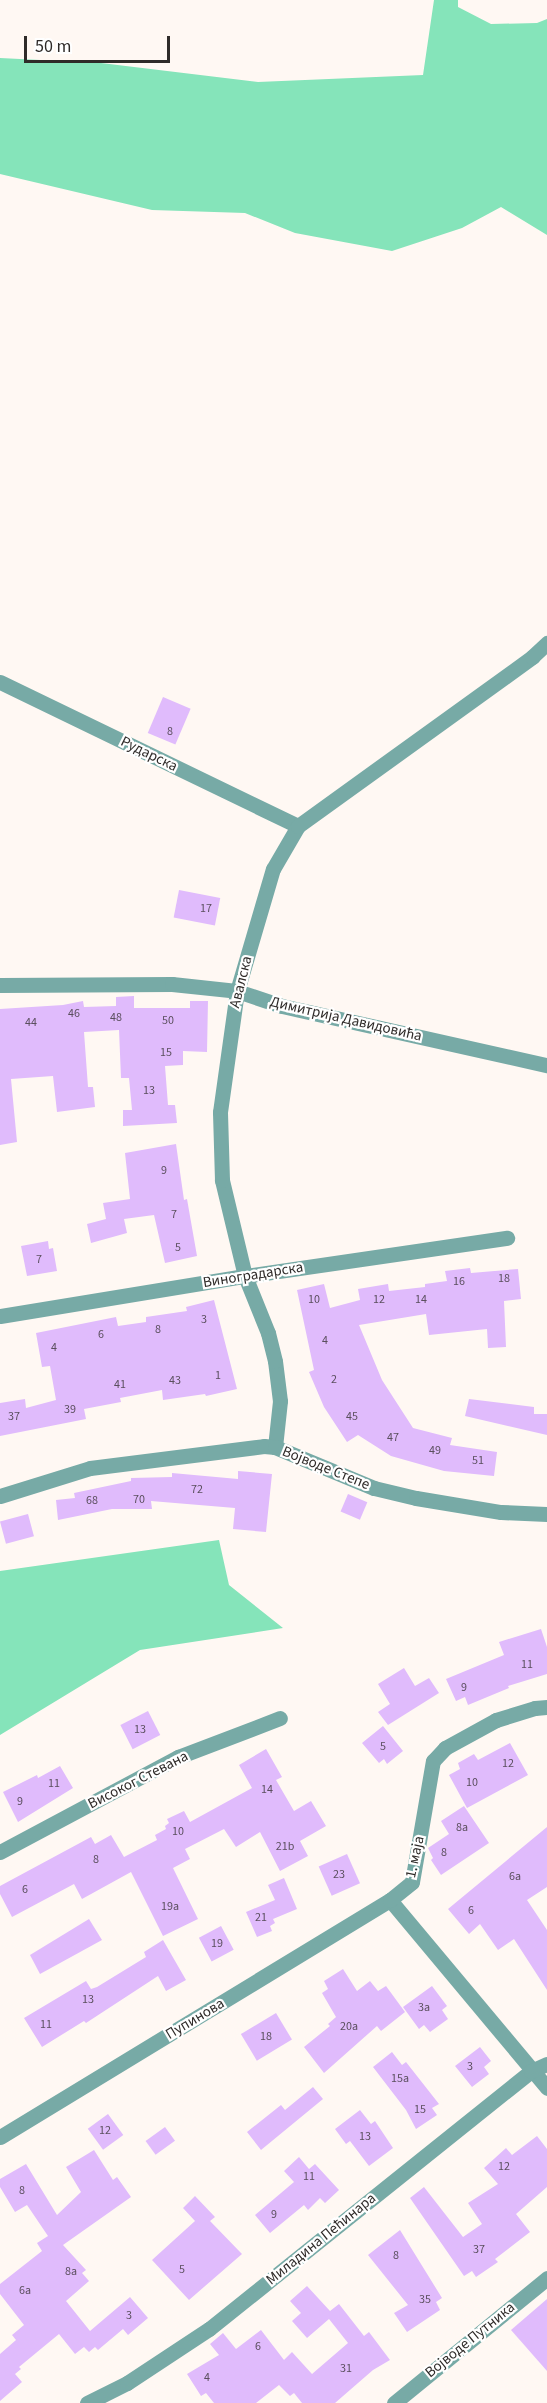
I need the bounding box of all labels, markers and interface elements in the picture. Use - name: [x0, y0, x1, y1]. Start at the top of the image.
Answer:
- scale bar: [27, 24, 172, 62]
- text: 50 m: [35, 34, 71, 59]
- house number: 8: [167, 725, 173, 739]
- street label: Рударска: [118, 733, 180, 775]
- house number: 17: [200, 902, 212, 916]
- street label: Авалска: [226, 954, 256, 1010]
- street label: Димитрија Давидовића: [268, 993, 424, 1045]
- house number: 46: [68, 1007, 80, 1021]
- house number: 48: [110, 1011, 122, 1025]
- house number: 50: [162, 1014, 174, 1028]
- house number: 44: [25, 1016, 37, 1030]
- house number: 15: [160, 1046, 172, 1060]
- house number: 13: [143, 1084, 155, 1098]
- house number: 9: [161, 1164, 167, 1178]
- house number: 7: [171, 1208, 177, 1222]
- house number: 5: [175, 1241, 181, 1255]
- house number: 7: [36, 1253, 42, 1267]
- street label: Виноградарска: [202, 1258, 304, 1292]
- house number: 18: [498, 1272, 510, 1286]
- house number: 16: [453, 1275, 465, 1289]
- house number: 10: [308, 1293, 320, 1307]
- house number: 12: [373, 1293, 385, 1307]
- house number: 14: [415, 1293, 427, 1307]
- house number: 3: [201, 1313, 207, 1327]
- house number: 8: [155, 1323, 161, 1337]
- house number: 6: [98, 1328, 104, 1342]
- house number: 4: [322, 1334, 328, 1348]
- house number: 4: [51, 1341, 57, 1355]
- house number: 1: [215, 1369, 221, 1383]
- house number: 2: [331, 1373, 337, 1387]
- house number: 43: [169, 1374, 181, 1388]
- house number: 41: [114, 1378, 126, 1392]
- house number: 39: [64, 1403, 76, 1417]
- house number: 37: [8, 1410, 20, 1424]
- house number: 45: [346, 1410, 358, 1424]
- house number: 47: [387, 1431, 399, 1445]
- street label: Војводе Степе: [280, 1442, 372, 1494]
- house number: 49: [429, 1444, 441, 1458]
- house number: 51: [472, 1454, 484, 1468]
- house number: 72: [191, 1483, 203, 1497]
- house number: 70: [133, 1493, 145, 1507]
- house number: 68: [86, 1494, 98, 1508]
- house number: 11: [521, 1658, 533, 1672]
- house number: 9: [461, 1681, 467, 1695]
- house number: 13: [134, 1723, 146, 1737]
- house number: 5: [380, 1740, 386, 1754]
- street label: Високог Стевана: [85, 1747, 191, 1813]
- house number: 12: [502, 1757, 514, 1771]
- house number: 10: [466, 1776, 478, 1790]
- house number: 11: [48, 1777, 60, 1791]
- house number: 14: [261, 1783, 273, 1797]
- house number: 9: [17, 1795, 23, 1809]
- house number: 8a: [456, 1821, 468, 1835]
- house number: 10: [172, 1825, 184, 1839]
- street label: 1. маја: [402, 1834, 428, 1880]
- house number: 21b: [276, 1840, 294, 1854]
- house number: 8: [441, 1846, 447, 1860]
- house number: 8: [93, 1853, 99, 1867]
- house number: 23: [333, 1868, 345, 1882]
- house number: 6a: [509, 1870, 521, 1884]
- house number: 6: [22, 1883, 28, 1897]
- house number: 19a: [161, 1900, 179, 1914]
- house number: 6: [468, 1904, 474, 1918]
- house number: 21: [255, 1911, 267, 1925]
- house number: 19: [211, 1937, 223, 1951]
- house number: 13: [82, 1993, 94, 2007]
- street label: Пупинова: [162, 1994, 228, 2044]
- house number: 3a: [418, 2001, 430, 2015]
- house number: 11: [40, 2018, 52, 2032]
- house number: 20a: [340, 2020, 358, 2034]
- house number: 18: [260, 2030, 272, 2044]
- house number: 3: [467, 2060, 473, 2074]
- house number: 15a: [391, 2072, 409, 2086]
- house number: 15: [414, 2103, 426, 2117]
- house number: 12: [99, 2124, 111, 2138]
- house number: 13: [359, 2130, 371, 2144]
- house number: 12: [498, 2160, 510, 2174]
- house number: 11: [303, 2170, 315, 2184]
- house number: 8: [19, 2184, 25, 2198]
- street label: Миладина Пећинара: [263, 2189, 379, 2289]
- house number: 9: [271, 2208, 277, 2222]
- house number: 37: [473, 2243, 485, 2257]
- house number: 8: [393, 2249, 399, 2263]
- house number: 5: [179, 2263, 185, 2277]
- house number: 8a: [65, 2265, 77, 2279]
- house number: 6a: [19, 2284, 31, 2298]
- house number: 35: [419, 2293, 431, 2307]
- street label: Војводе Путника: [422, 2298, 518, 2382]
- house number: 3: [126, 2309, 132, 2323]
- house number: 6: [255, 2340, 261, 2354]
- house number: 31: [340, 2362, 352, 2376]
- house number: 4: [204, 2371, 210, 2385]

